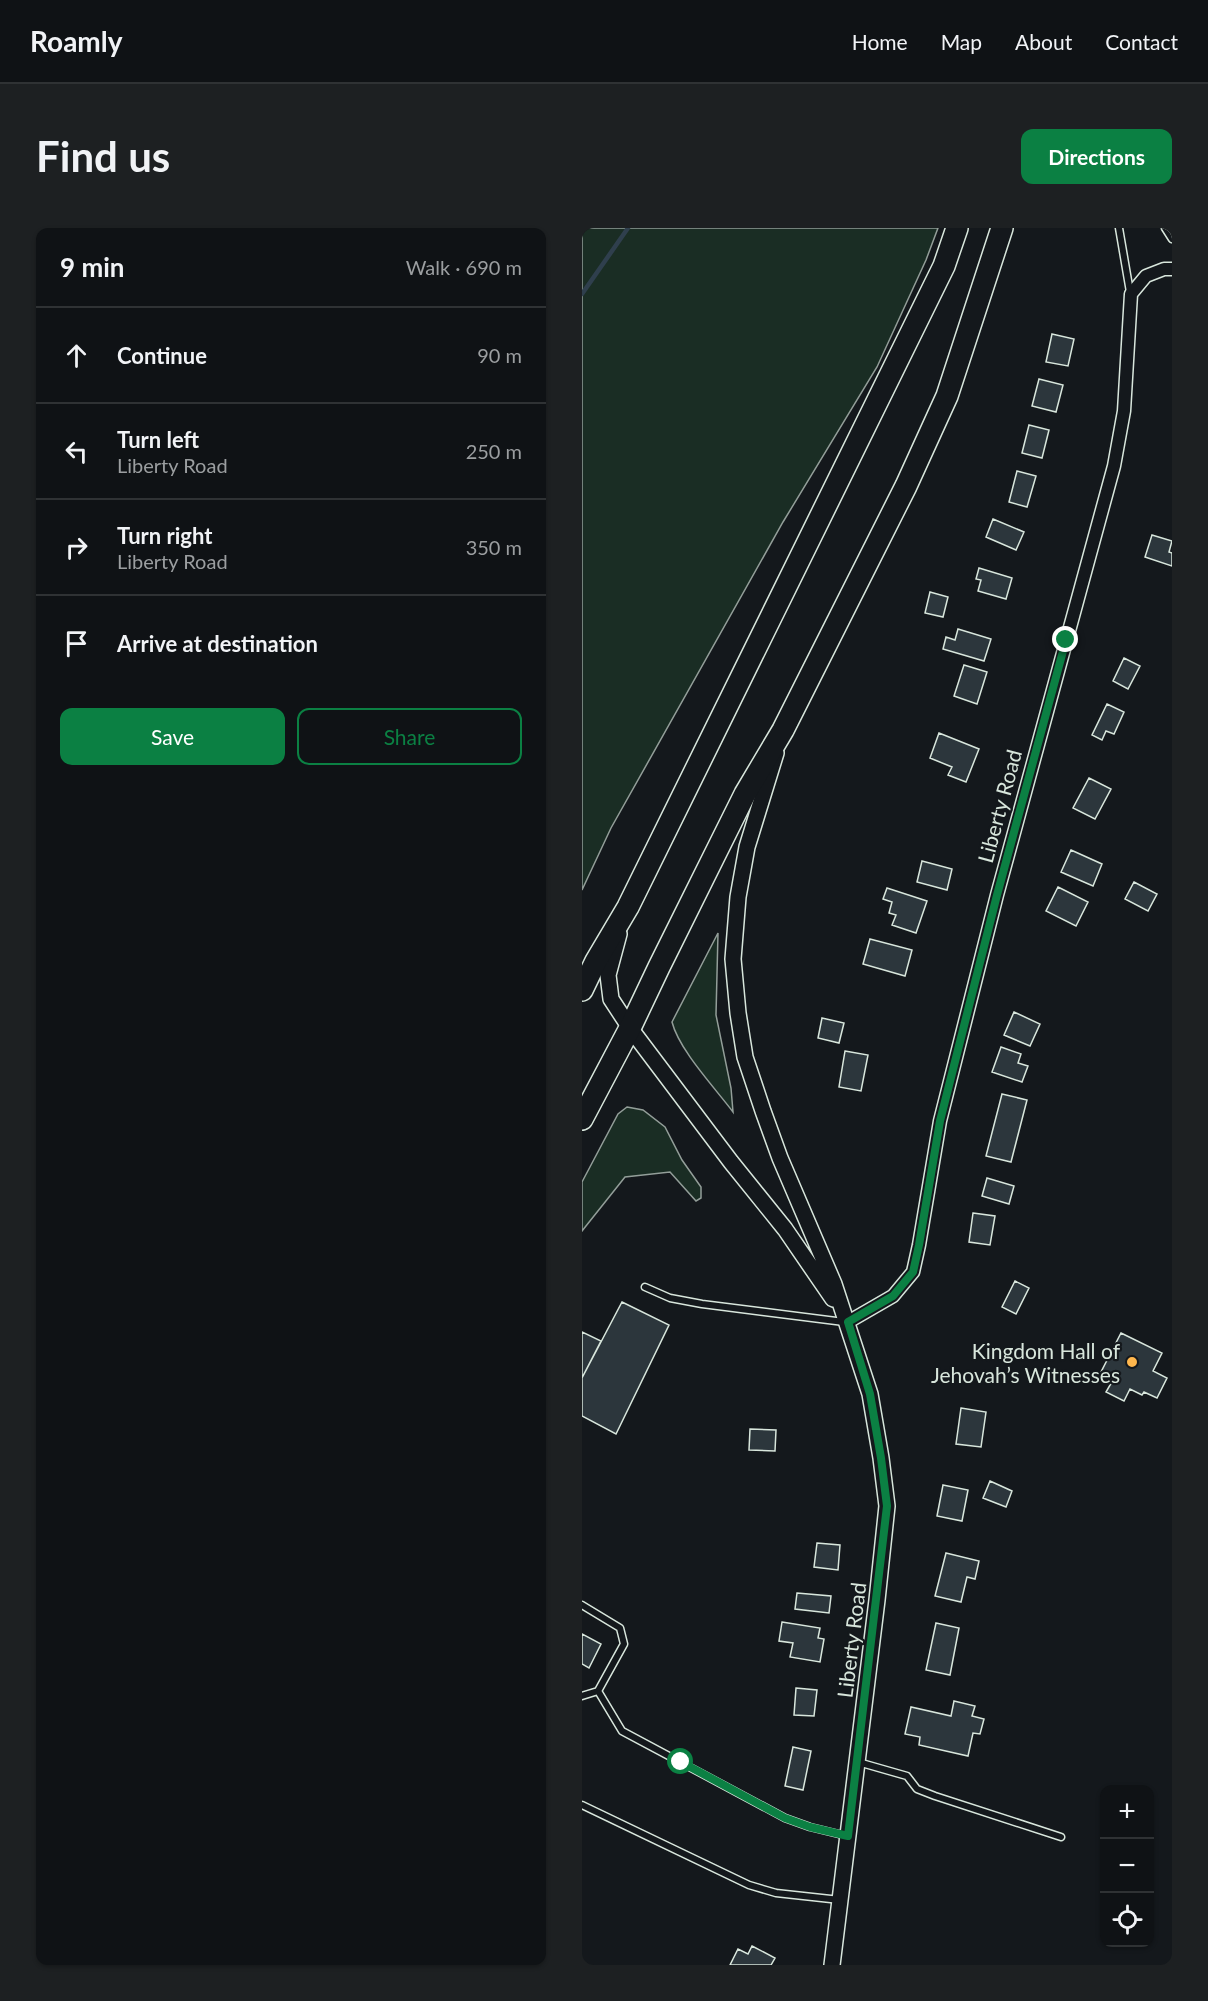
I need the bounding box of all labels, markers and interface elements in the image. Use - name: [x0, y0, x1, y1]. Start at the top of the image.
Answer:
- text: Roamly: [30, 24, 123, 58]
- text: Home: [852, 29, 908, 54]
- text: Map: [941, 29, 982, 54]
- text: About: [1015, 29, 1072, 54]
- text: Contact: [1105, 29, 1178, 54]
- button: Directions: [1021, 129, 1172, 184]
- text: Find us: [36, 131, 170, 181]
- text: 9 min: [60, 251, 124, 283]
- text: Walk · 690 m: [406, 255, 522, 279]
- icon: ahead: [60, 339, 93, 372]
- text: Continue: [117, 342, 207, 369]
- text: 90 m: [477, 343, 522, 367]
- text: Turn left: [117, 426, 199, 453]
- icon: left: [60, 435, 93, 468]
- text: 250 m: [466, 439, 522, 463]
- text: Liberty Road: [117, 453, 228, 477]
- text: Turn right: [117, 522, 212, 549]
- icon: right: [60, 531, 93, 564]
- text: 350 m: [466, 535, 522, 559]
- text: Liberty Road: [117, 549, 228, 573]
- route end: [1052, 626, 1078, 652]
- icon: arrive: [60, 627, 93, 660]
- text: Arrive at destination: [117, 630, 318, 657]
- button: Save: [60, 708, 285, 765]
- button: Share: [297, 708, 522, 765]
- street label: Liberty Road: [972, 747, 1026, 865]
- place label: Kingdom Hall of Jehovah’s Witnesses: [931, 1338, 1121, 1387]
- marker: Kingdom Hall of Jehovah’s Witnesses: [1125, 1355, 1139, 1369]
- street label: Liberty Road: [832, 1581, 870, 1699]
- route start: [667, 1748, 693, 1774]
- map controls: [1100, 1785, 1154, 1947]
- button: +: [1100, 1785, 1154, 1839]
- button: −: [1100, 1839, 1154, 1893]
- button: locate: [1100, 1893, 1154, 1947]

